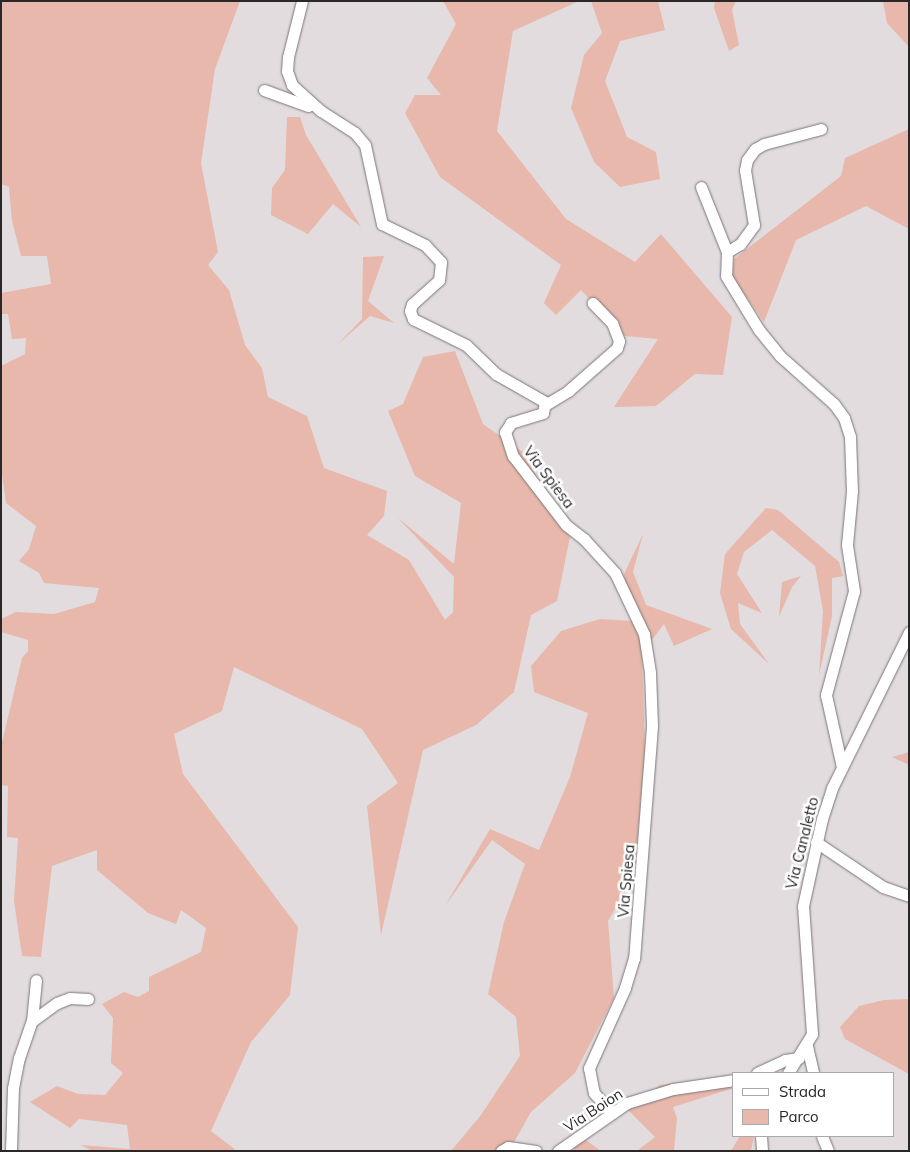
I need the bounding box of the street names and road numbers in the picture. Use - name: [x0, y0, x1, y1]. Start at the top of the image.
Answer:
- street label: Via Spiesa: [520, 442, 578, 512]
- street label: Via Canaletto: [782, 795, 822, 891]
- street label: Via Spiesa: [614, 844, 638, 918]
- street label: Via Boion: [560, 1084, 626, 1136]

